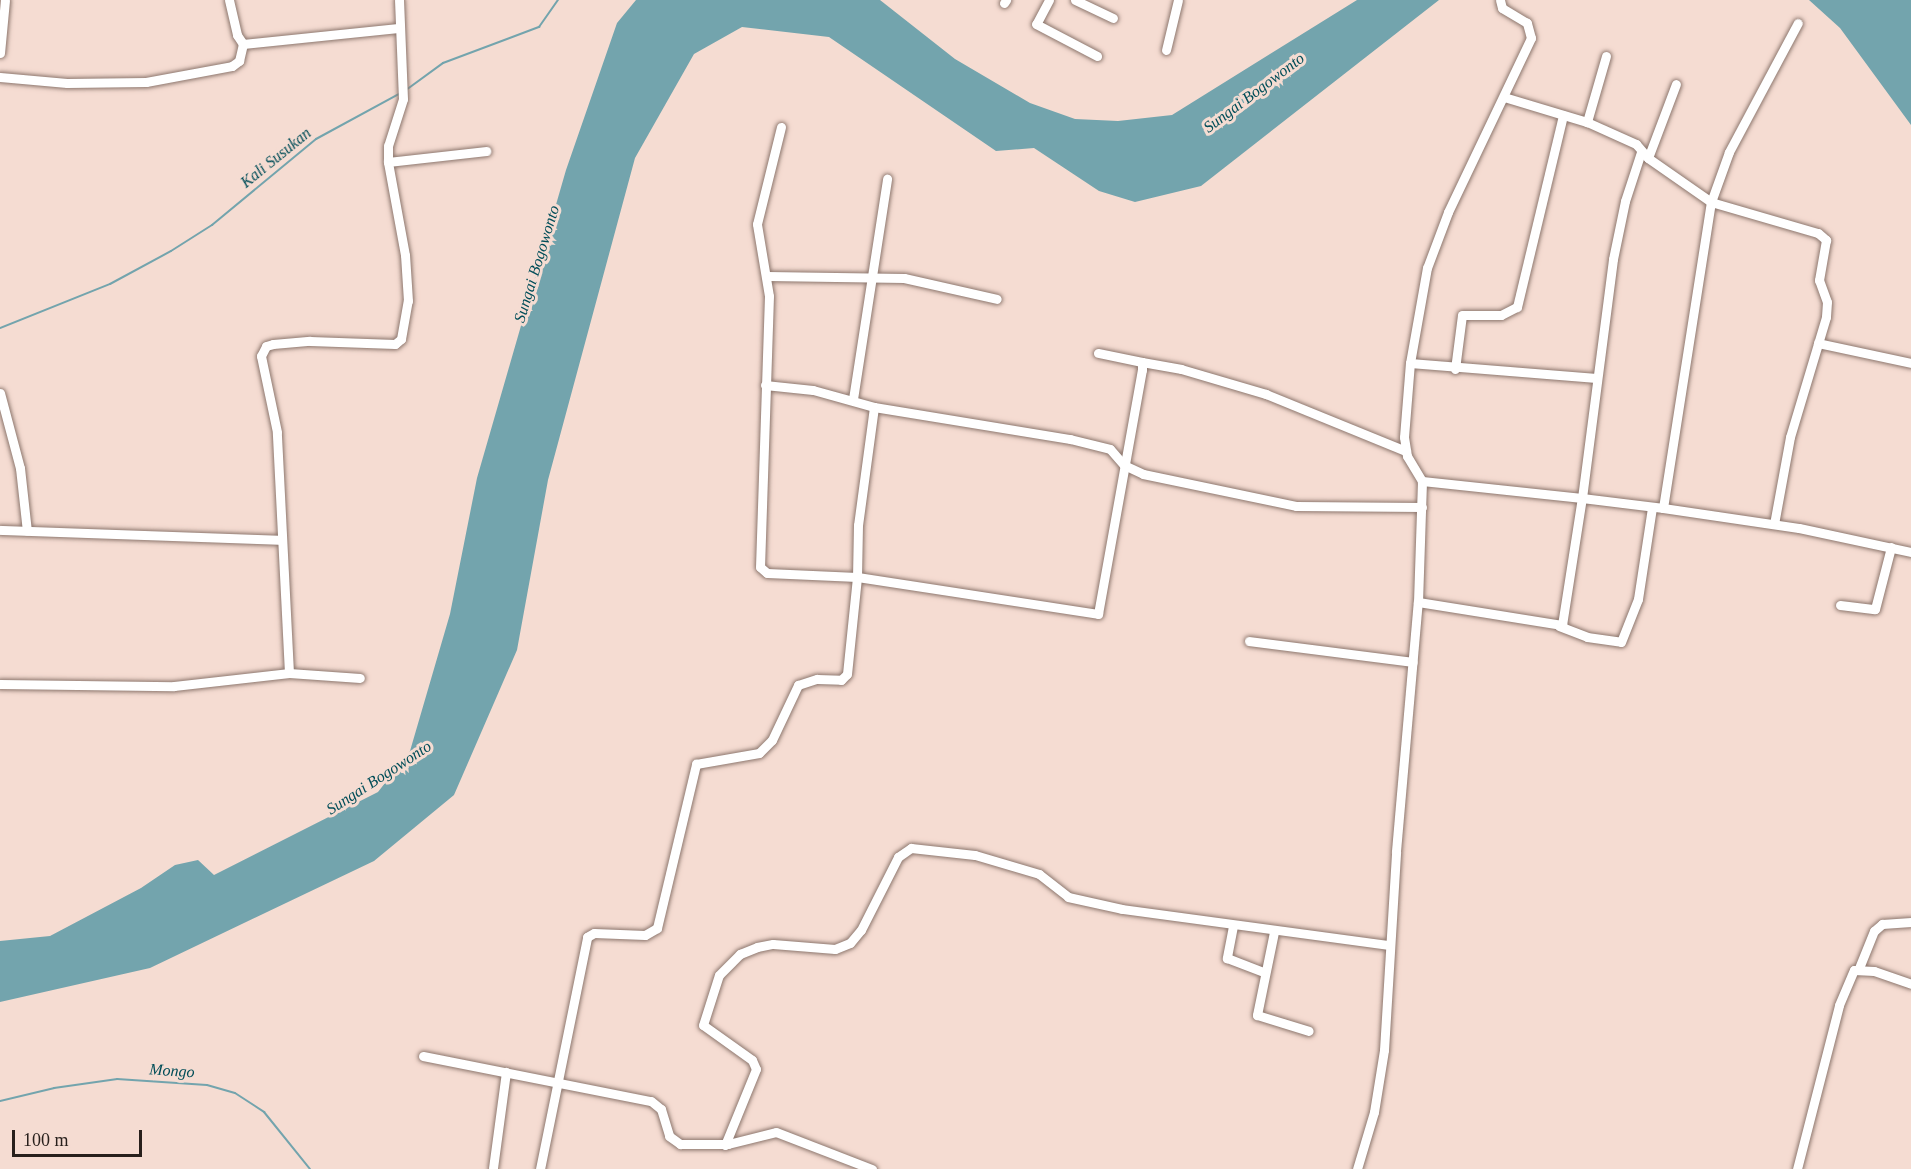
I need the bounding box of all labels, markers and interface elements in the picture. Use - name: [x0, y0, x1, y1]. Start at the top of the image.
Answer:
- water label: Sungai Bogowonto: [1200, 49, 1308, 137]
- water label: Kali Susukan: [237, 124, 315, 192]
- water label: Sungai Bogowonto: [510, 203, 564, 325]
- water label: Sungai Bogowonto: [323, 737, 435, 819]
- water label: Mongo: [149, 1060, 195, 1082]
- scale bar: [15, 1118, 146, 1156]
- text: 100 m: [23, 1130, 69, 1150]

